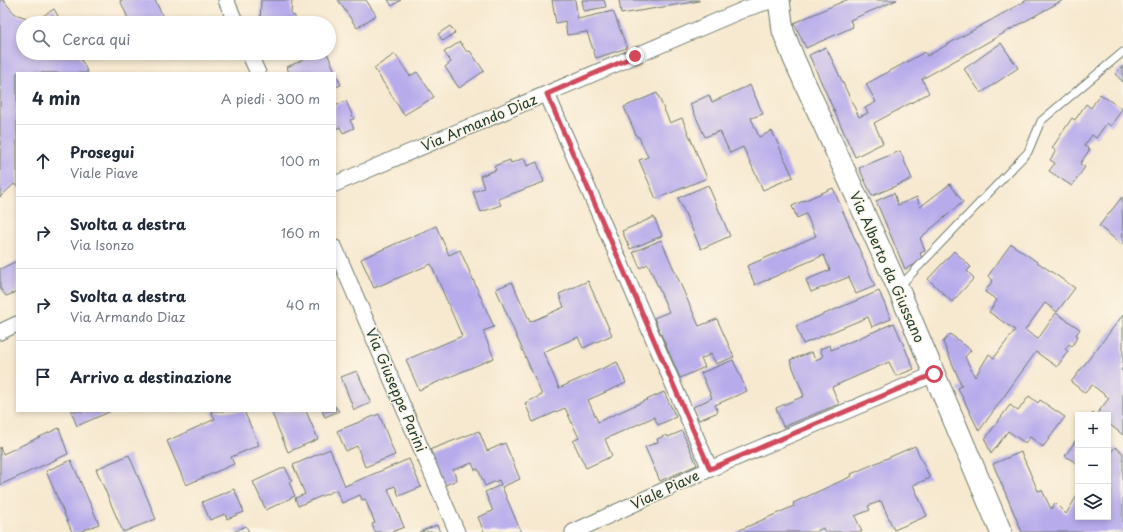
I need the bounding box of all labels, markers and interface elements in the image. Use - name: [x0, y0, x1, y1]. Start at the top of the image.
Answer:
- search box: [16, 16, 336, 60]
- icon: search: [30, 27, 52, 49]
- text: Cerca qui: [62, 27, 130, 50]
- route end: [626, 47, 644, 65]
- text: 4 min: [32, 85, 80, 111]
- text: A piedi · 300 m: [221, 89, 320, 108]
- street label: Via Armando Diaz: [418, 89, 540, 156]
- text: Prosegui: [70, 140, 134, 163]
- icon: ahead: [32, 150, 54, 172]
- text: 100 m: [280, 151, 320, 170]
- text: Viale Piave: [70, 163, 138, 182]
- street label: Via Alberto da Giussano: [845, 188, 930, 346]
- text: Svolta a destra: [70, 212, 186, 235]
- icon: right: [32, 222, 54, 244]
- text: 160 m: [281, 223, 320, 242]
- text: Via Isonzo: [70, 235, 134, 254]
- text: Svolta a destra: [70, 284, 186, 307]
- icon: right: [32, 294, 54, 316]
- text: 40 m: [286, 295, 320, 314]
- text: Via Armando Diaz: [70, 307, 185, 326]
- street label: Via Giuseppe Parini: [361, 324, 432, 455]
- text: Arrivo a destinazione: [70, 365, 232, 388]
- route start: [925, 365, 943, 383]
- icon: arrive: [32, 366, 54, 388]
- map controls: [1075, 412, 1111, 520]
- button: +: [1075, 412, 1111, 448]
- button: −: [1075, 448, 1111, 484]
- street label: Viale Piave: [627, 465, 703, 515]
- button: layers: [1075, 484, 1111, 520]

